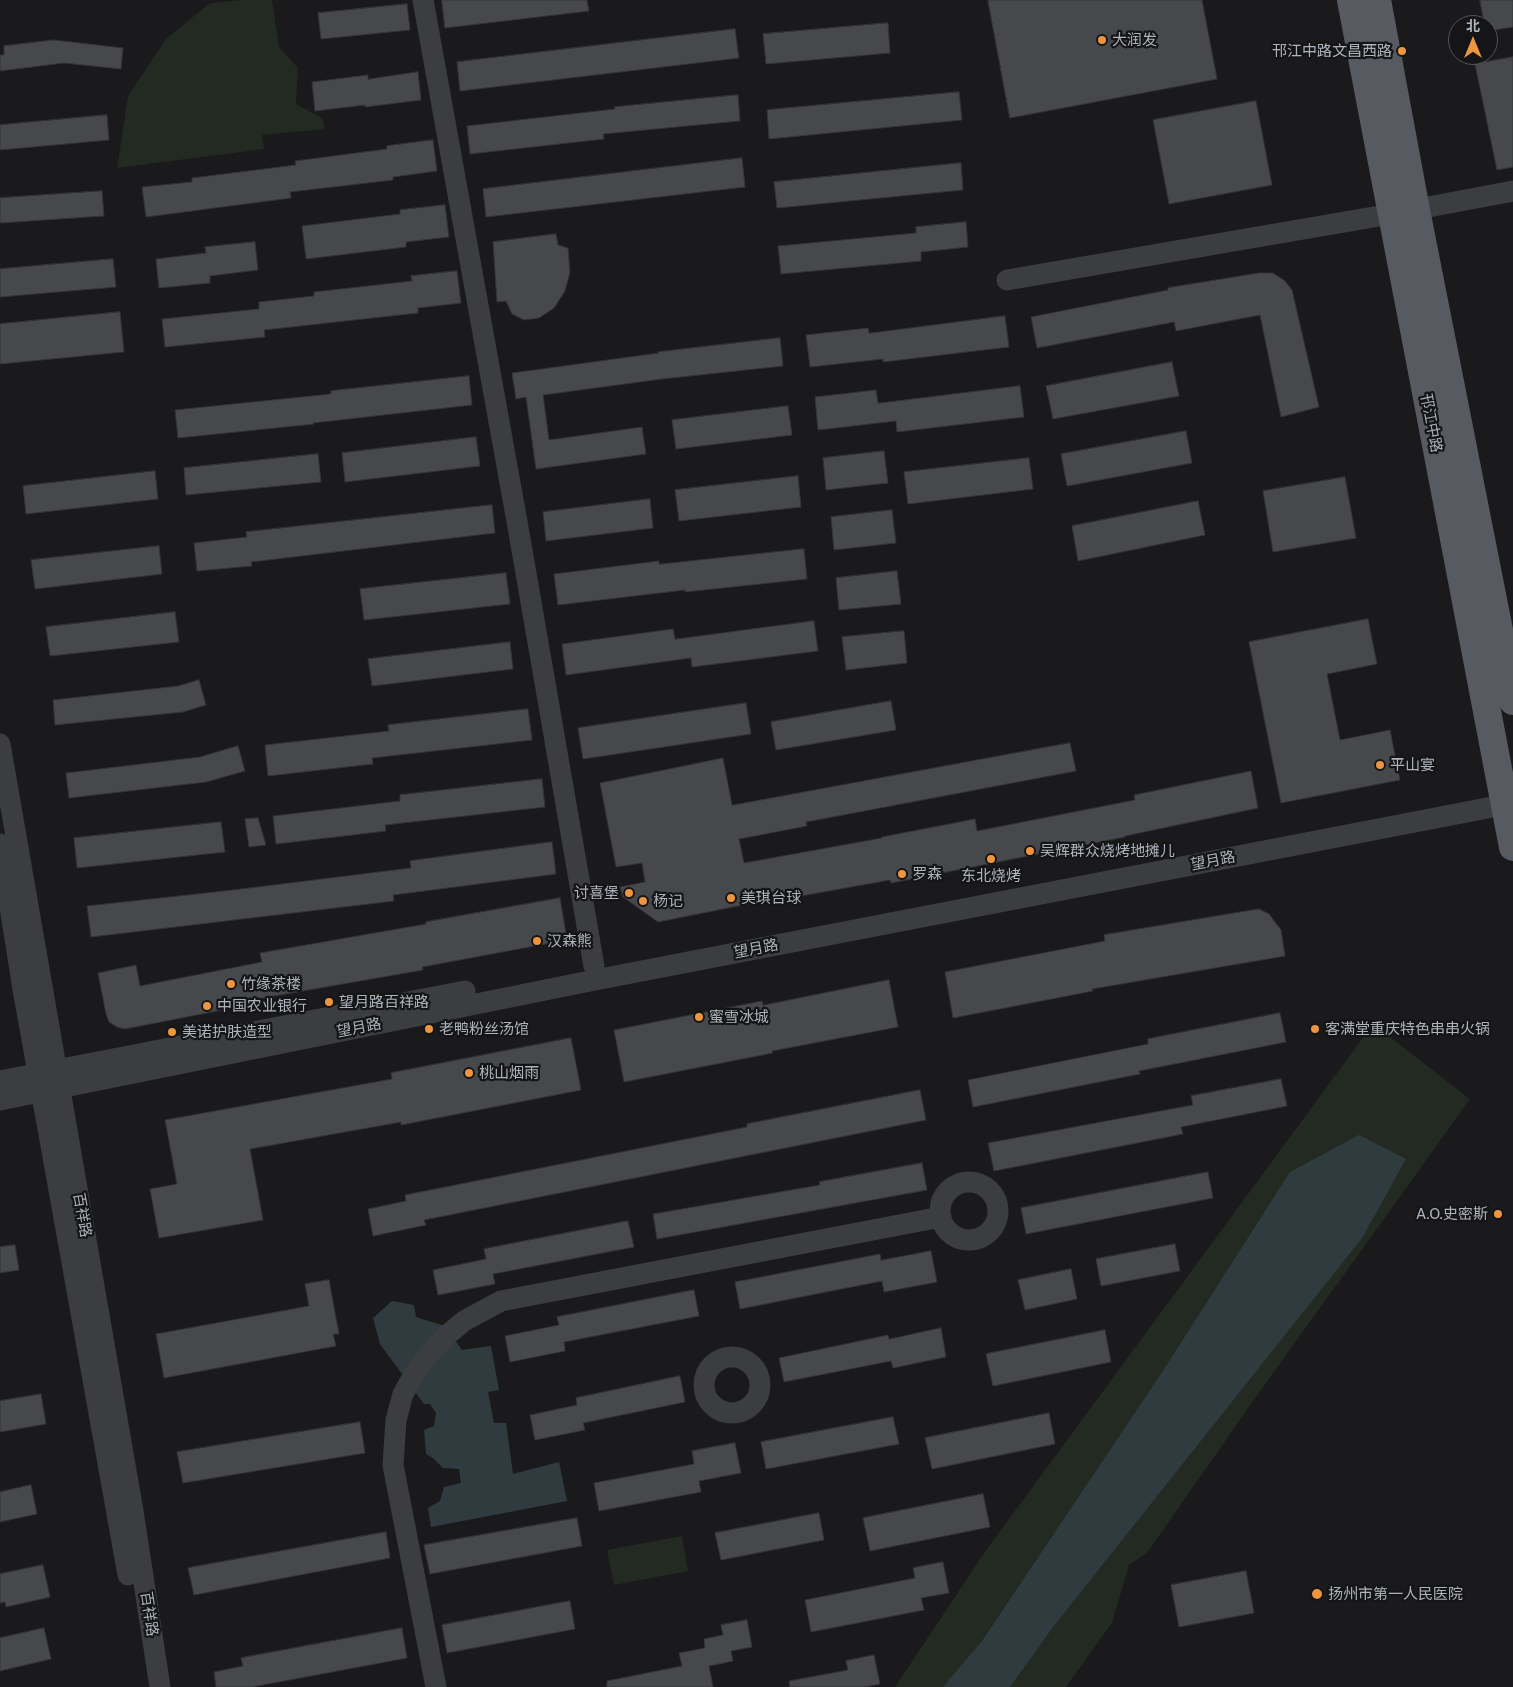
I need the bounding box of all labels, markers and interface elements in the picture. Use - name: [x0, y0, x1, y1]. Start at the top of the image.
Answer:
- north arrow: [1448, 15, 1498, 65]
- text: 北: [1466, 18, 1480, 34]
- place label: 大润发: [1112, 31, 1157, 49]
- marker: 大润发: [1096, 34, 1108, 46]
- place label: 邗江中路文昌西路: [1272, 42, 1392, 60]
- marker: 邗江中路文昌西路: [1396, 45, 1408, 57]
- street label: 邗江中路: [1416, 392, 1446, 454]
- place label: 平山宴: [1390, 756, 1435, 774]
- marker: 平山宴: [1374, 759, 1386, 771]
- place label: 吴辉群众烧烤地摊儿: [1040, 842, 1175, 860]
- marker: 吴辉群众烧烤地摊儿: [1024, 845, 1036, 857]
- street label: 望月路: [1189, 848, 1237, 874]
- marker: 东北烧烤: [985, 853, 997, 865]
- place label: 罗森: [912, 865, 942, 883]
- place label: 东北烧烤: [961, 867, 1021, 885]
- marker: 罗森: [896, 868, 908, 880]
- place label: 讨喜堡: [574, 884, 619, 902]
- marker: 讨喜堡: [623, 887, 635, 899]
- place label: 美琪台球: [741, 889, 801, 907]
- place label: 杨记: [653, 892, 683, 910]
- marker: 美琪台球: [725, 892, 737, 904]
- marker: 杨记: [637, 895, 649, 907]
- place label: 汉森熊: [547, 932, 592, 950]
- marker: 汉森熊: [531, 935, 543, 947]
- street label: 望月路: [732, 936, 780, 962]
- place label: 竹缘茶楼: [241, 975, 301, 993]
- marker: 竹缘茶楼: [225, 978, 237, 990]
- place label: 望月路百祥路: [339, 993, 429, 1011]
- marker: 望月路百祥路: [323, 996, 335, 1008]
- place label: 中国农业银行: [217, 997, 307, 1015]
- marker: 中国农业银行: [201, 1000, 213, 1012]
- place label: 蜜雪冰城: [709, 1008, 769, 1026]
- marker: 蜜雪冰城: [693, 1011, 705, 1023]
- street label: 望月路: [335, 1015, 383, 1041]
- place label: 老鸭粉丝汤馆: [439, 1020, 529, 1038]
- place label: 客满堂重庆特色串串火锅: [1325, 1020, 1490, 1038]
- place label: 美诺护肤造型: [182, 1023, 272, 1041]
- marker: 老鸭粉丝汤馆: [423, 1023, 435, 1035]
- marker: 客满堂重庆特色串串火锅: [1309, 1023, 1321, 1035]
- marker: 美诺护肤造型: [166, 1026, 178, 1038]
- place label: 桃山烟雨: [479, 1064, 539, 1082]
- marker: 桃山烟雨: [463, 1067, 475, 1079]
- street label: 百祥路: [69, 1191, 95, 1239]
- place label: A.O.史密斯: [1416, 1205, 1488, 1223]
- marker: A.O.史密斯: [1492, 1208, 1504, 1220]
- place label: 扬州市第一人民医院: [1328, 1585, 1463, 1603]
- marker: 扬州市第一人民医院: [1310, 1587, 1324, 1601]
- street label: 百祥路: [137, 1590, 161, 1638]

